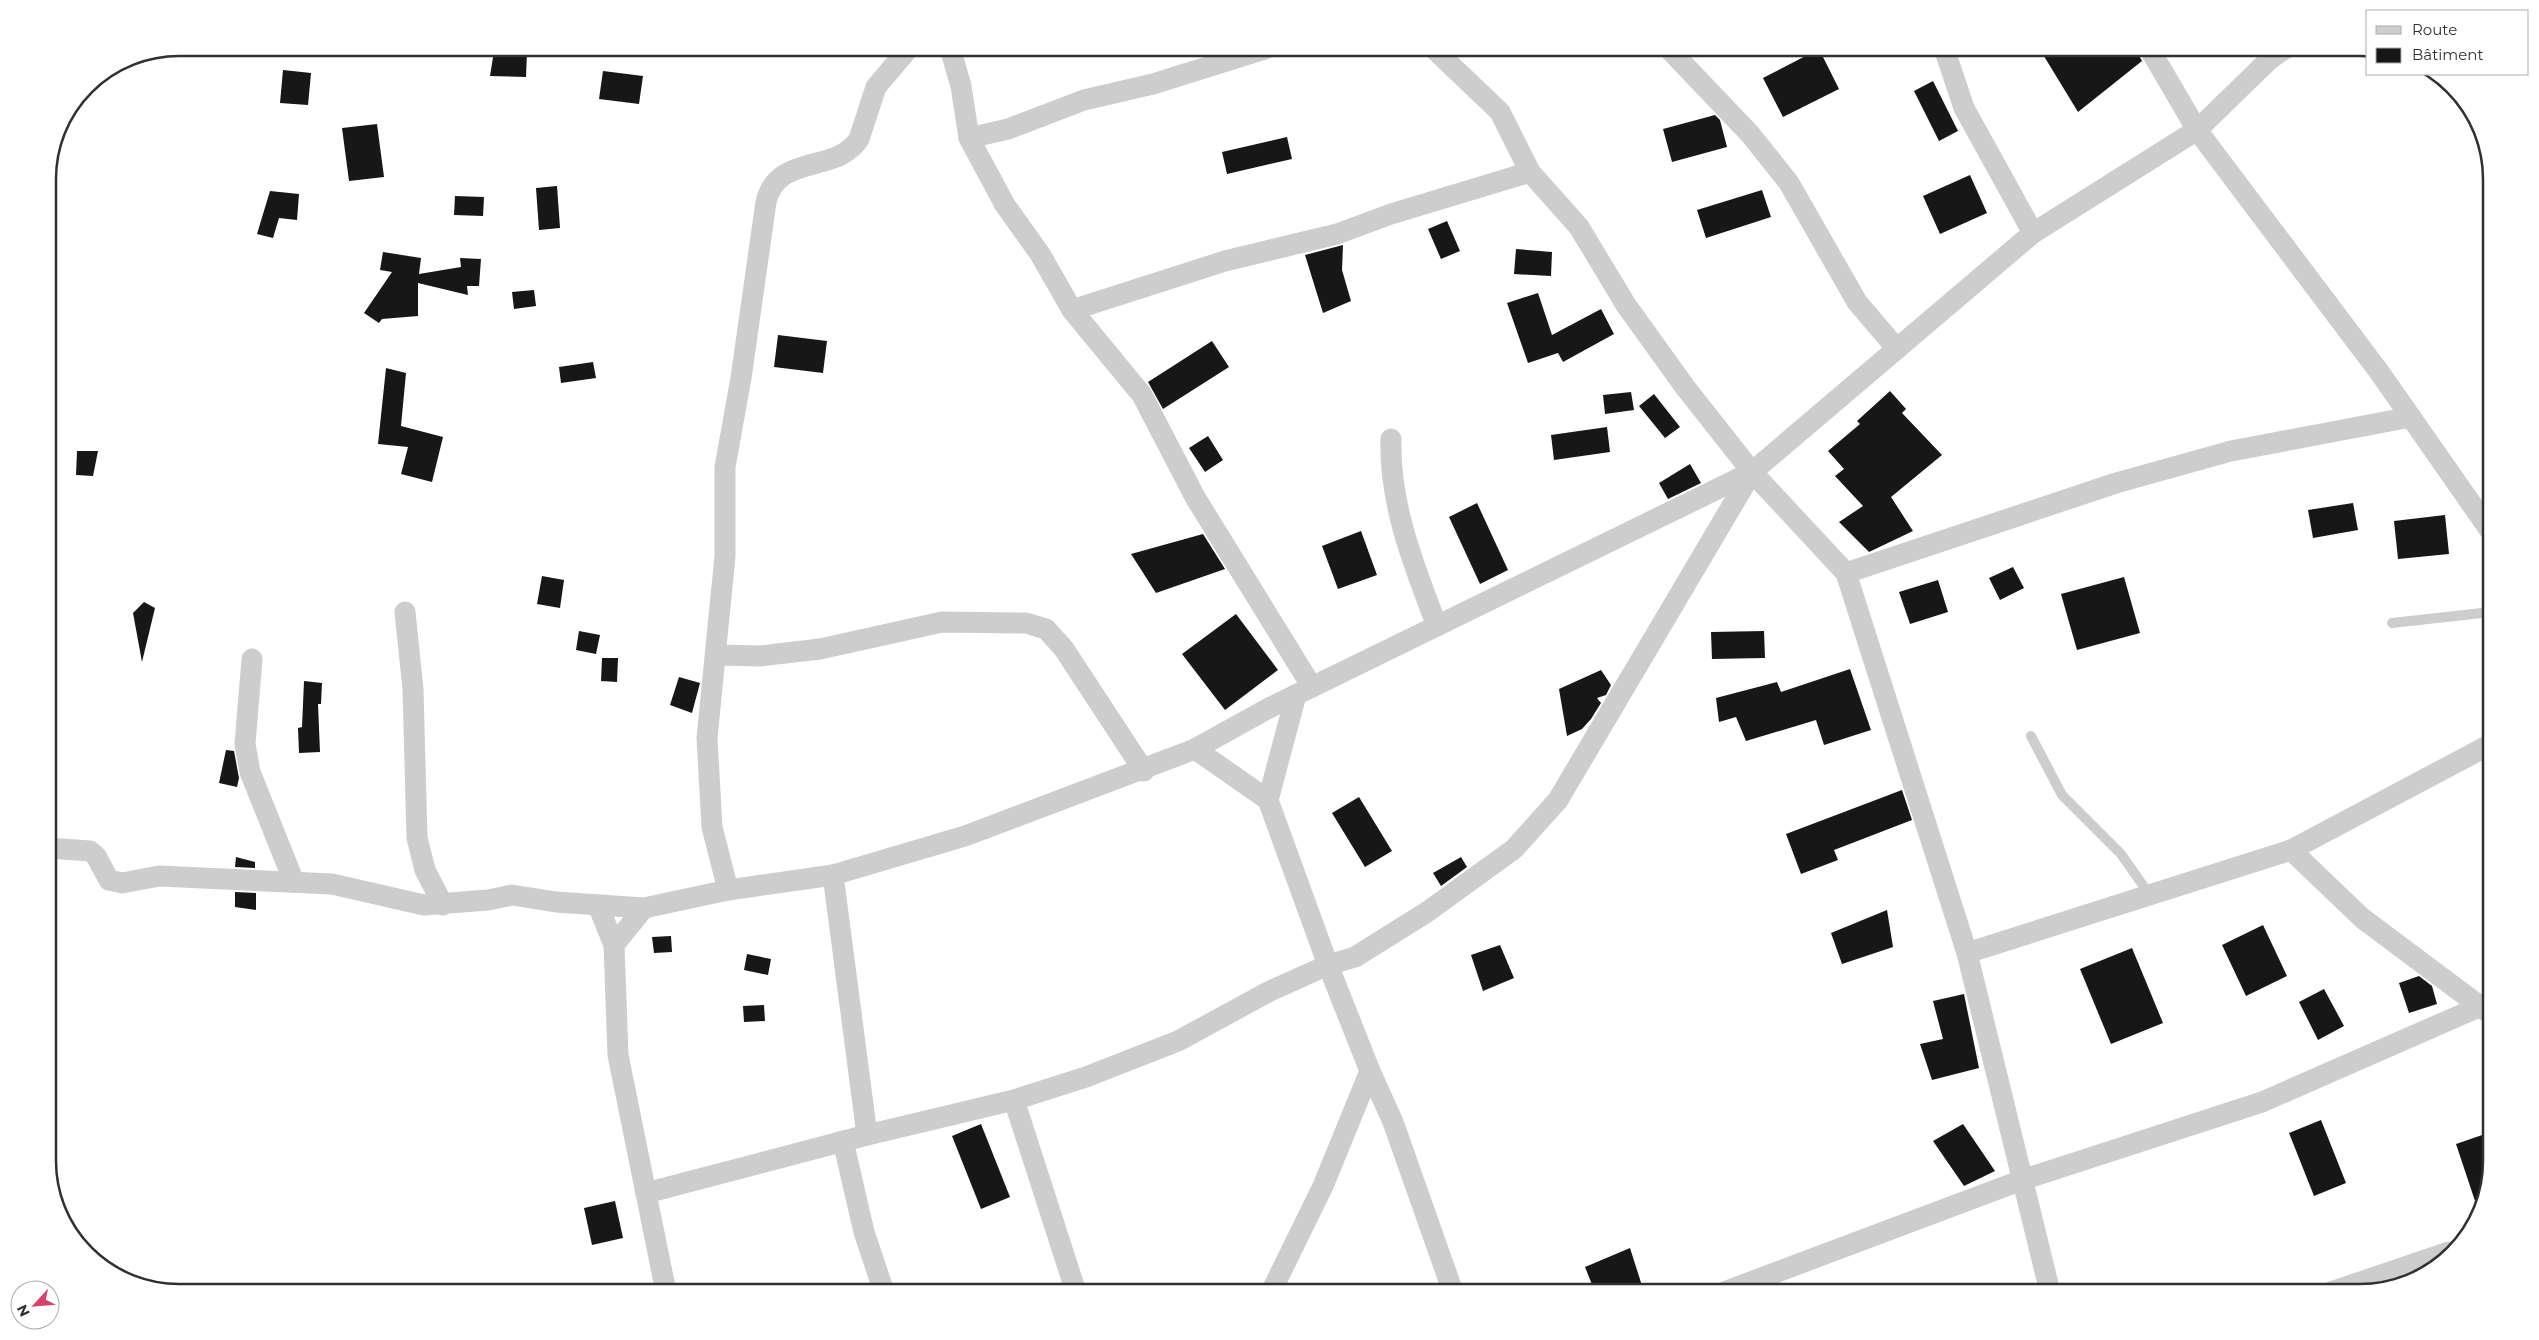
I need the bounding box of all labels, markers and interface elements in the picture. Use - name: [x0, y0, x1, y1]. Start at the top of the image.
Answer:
- legend: [2366, 10, 2529, 75]
- text: Route: [2412, 20, 2457, 39]
- text: Bâtiment: [2412, 45, 2484, 64]
- north arrow: [10, 1280, 60, 1330]
- text: N: [13, 1302, 34, 1320]

